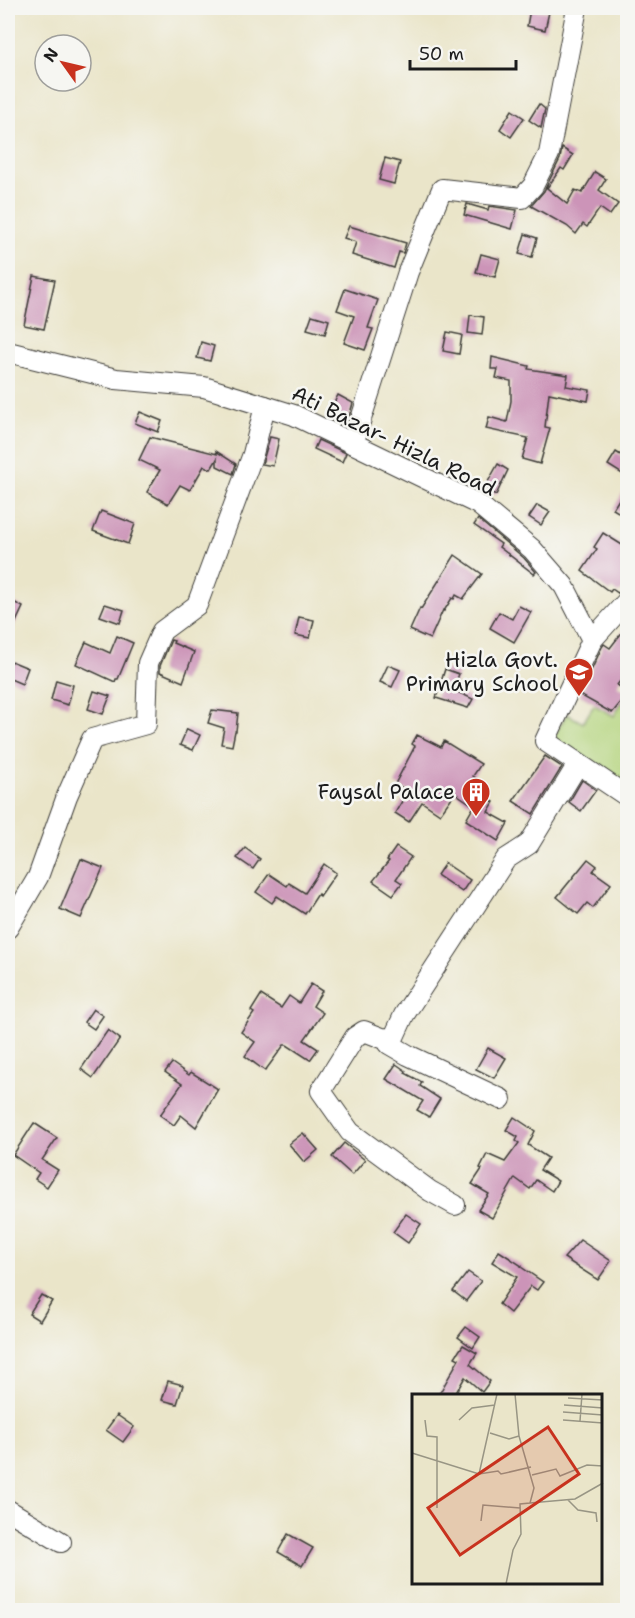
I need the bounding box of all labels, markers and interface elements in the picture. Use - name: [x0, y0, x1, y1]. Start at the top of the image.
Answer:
- north arrow: [33, 33, 93, 93]
- scale bar: [410, 33, 516, 71]
- text: 50 m: [419, 42, 464, 66]
- text: N: [39, 44, 63, 66]
- street label: Ati Bazar- Hizla Road: [287, 379, 501, 503]
- place label: Hizla Govt. Primary School: [406, 646, 559, 698]
- school or university icon: Hizla Govt. Primary School: [563, 656, 595, 698]
- building icon: Faysal Palace: [460, 776, 492, 818]
- place label: Faysal Palace: [318, 778, 455, 806]
- inset map: [412, 1394, 602, 1585]

